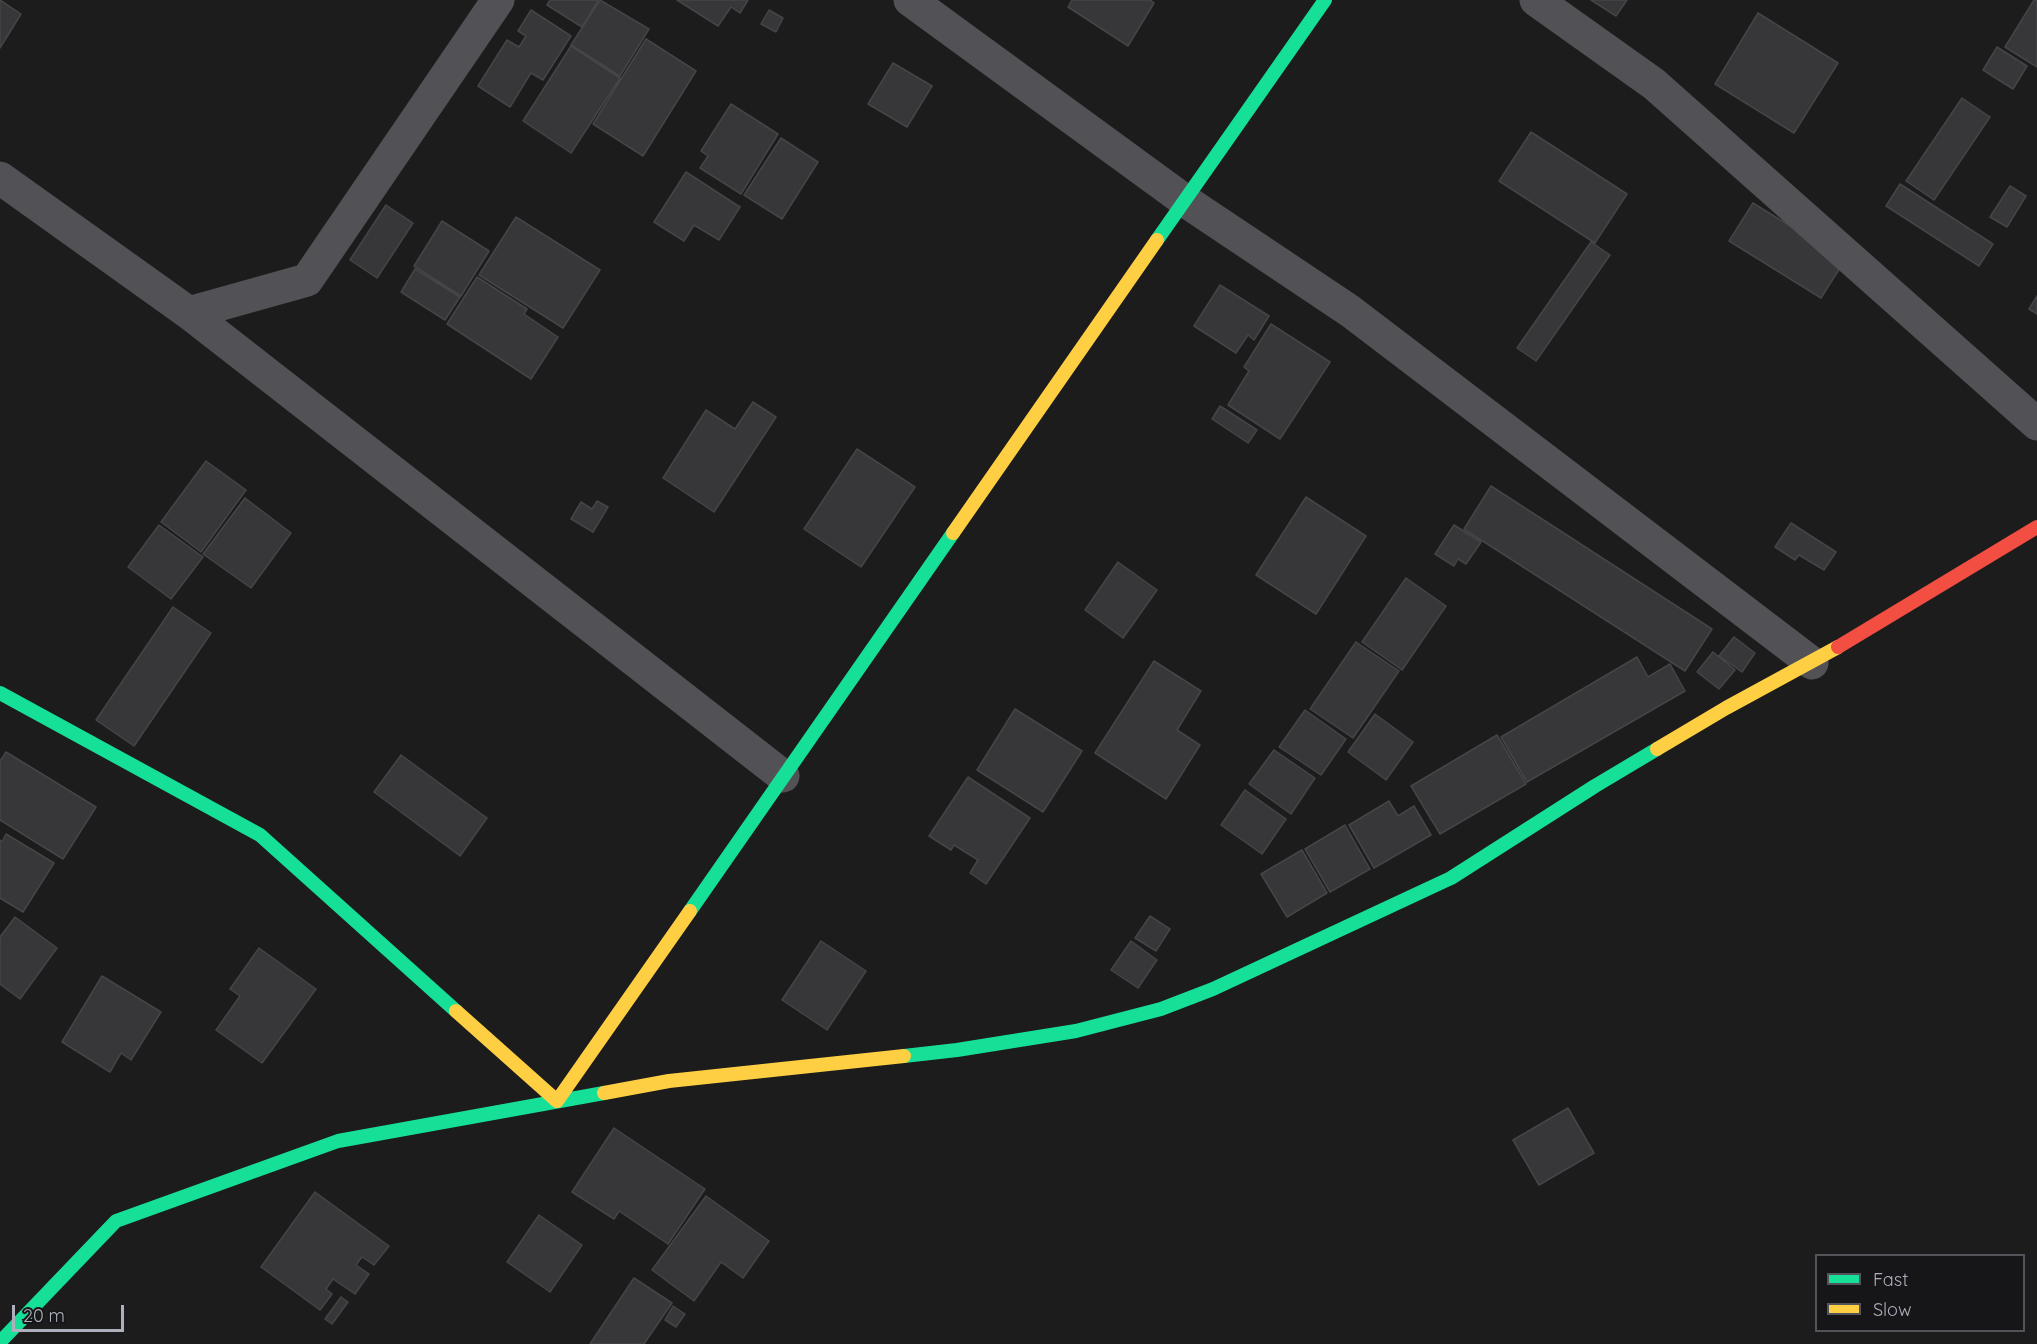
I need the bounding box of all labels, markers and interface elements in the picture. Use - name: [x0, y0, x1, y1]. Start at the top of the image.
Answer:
- legend: [1815, 1254, 2025, 1332]
- text: Fast: [1873, 1268, 1908, 1291]
- scale bar: [15, 1293, 128, 1331]
- text: Slow: [1873, 1298, 1911, 1321]
- text: 20 m: [23, 1304, 65, 1327]

